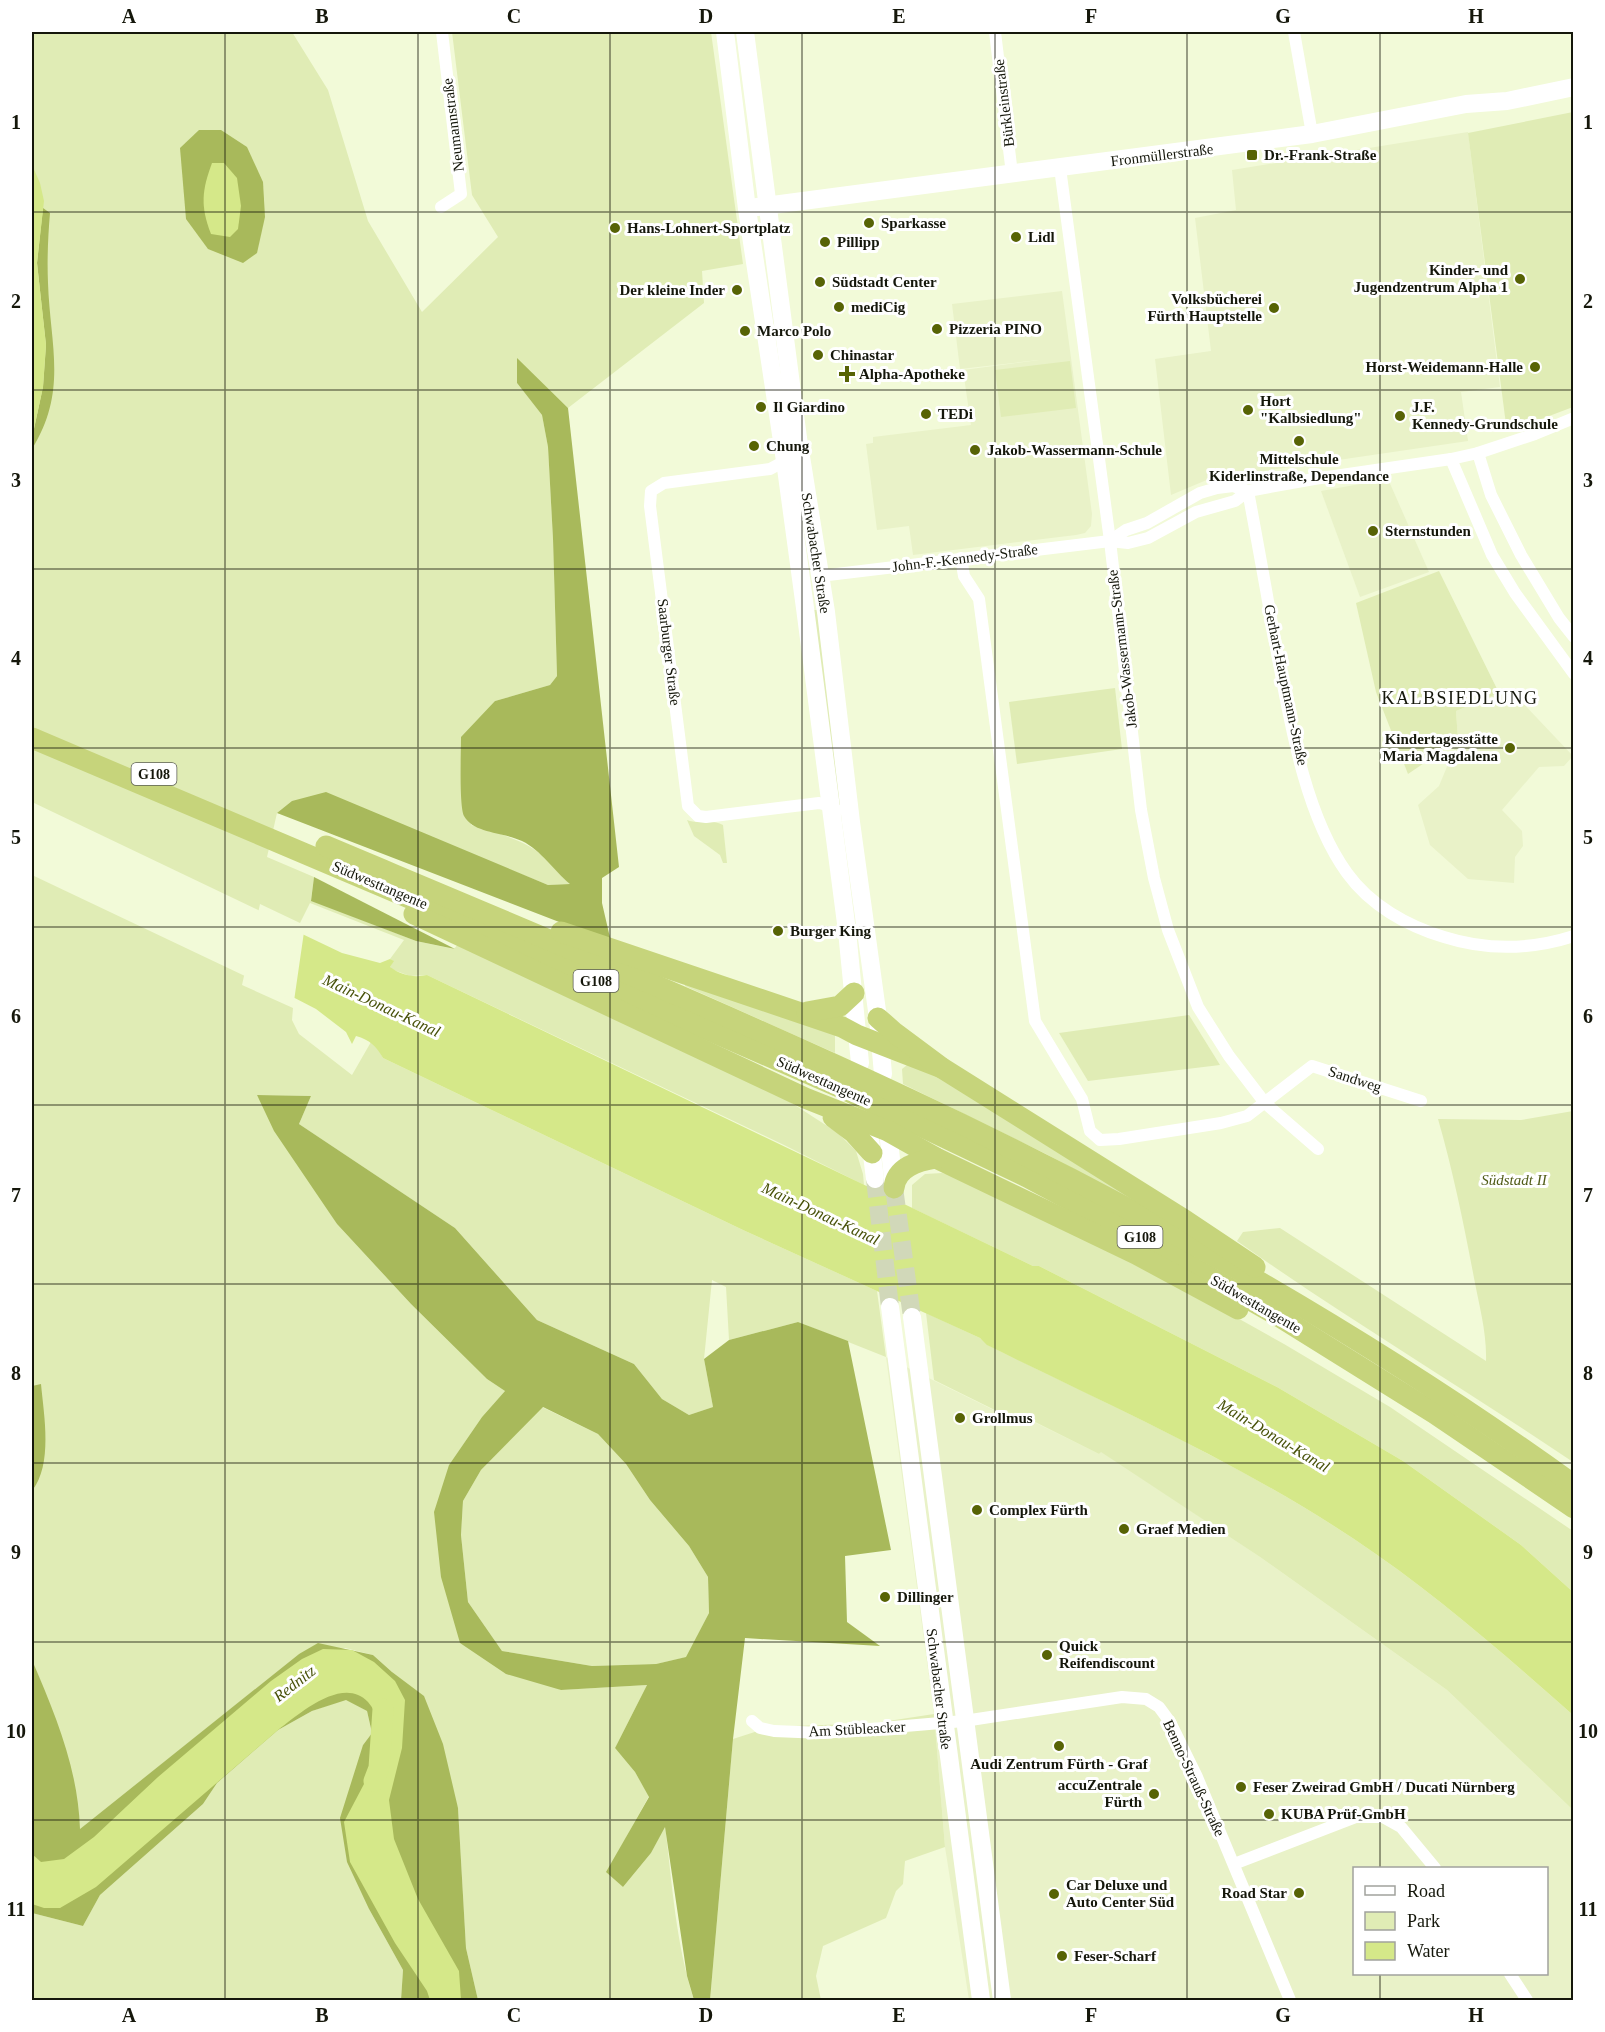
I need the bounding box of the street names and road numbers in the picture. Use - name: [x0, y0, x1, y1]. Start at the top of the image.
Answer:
- street label: Bürkleinstraße: [991, 58, 1017, 148]
- street label: Neumannstraße: [439, 77, 467, 173]
- street label: Fronmüllerstraße: [1110, 141, 1215, 169]
- street label: Schwabacher Straße: [799, 491, 833, 615]
- street label: John-F.-Kennedy-Straße: [891, 541, 1039, 575]
- street label: Jakob-Wassermann-Straße: [1104, 568, 1140, 729]
- street label: Saarburger Straße: [655, 598, 684, 707]
- street label: Gerhart-Hauptmann-Straße: [1261, 603, 1311, 767]
- road number: G108: [132, 763, 176, 785]
- street label: Südwesttangente: [330, 858, 430, 912]
- road number: G108: [574, 970, 618, 992]
- street label: Südwesttangente: [774, 1053, 874, 1109]
- street label: Sandweg: [1326, 1063, 1384, 1095]
- road number: G108: [1118, 1226, 1162, 1248]
- street label: Südwesttangente: [1208, 1272, 1304, 1337]
- street label: Schwabacher Straße: [924, 1627, 954, 1751]
- street label: Benno-Strauß-Straße: [1160, 1717, 1228, 1839]
- street label: Am Stübleacker: [808, 1718, 906, 1740]

